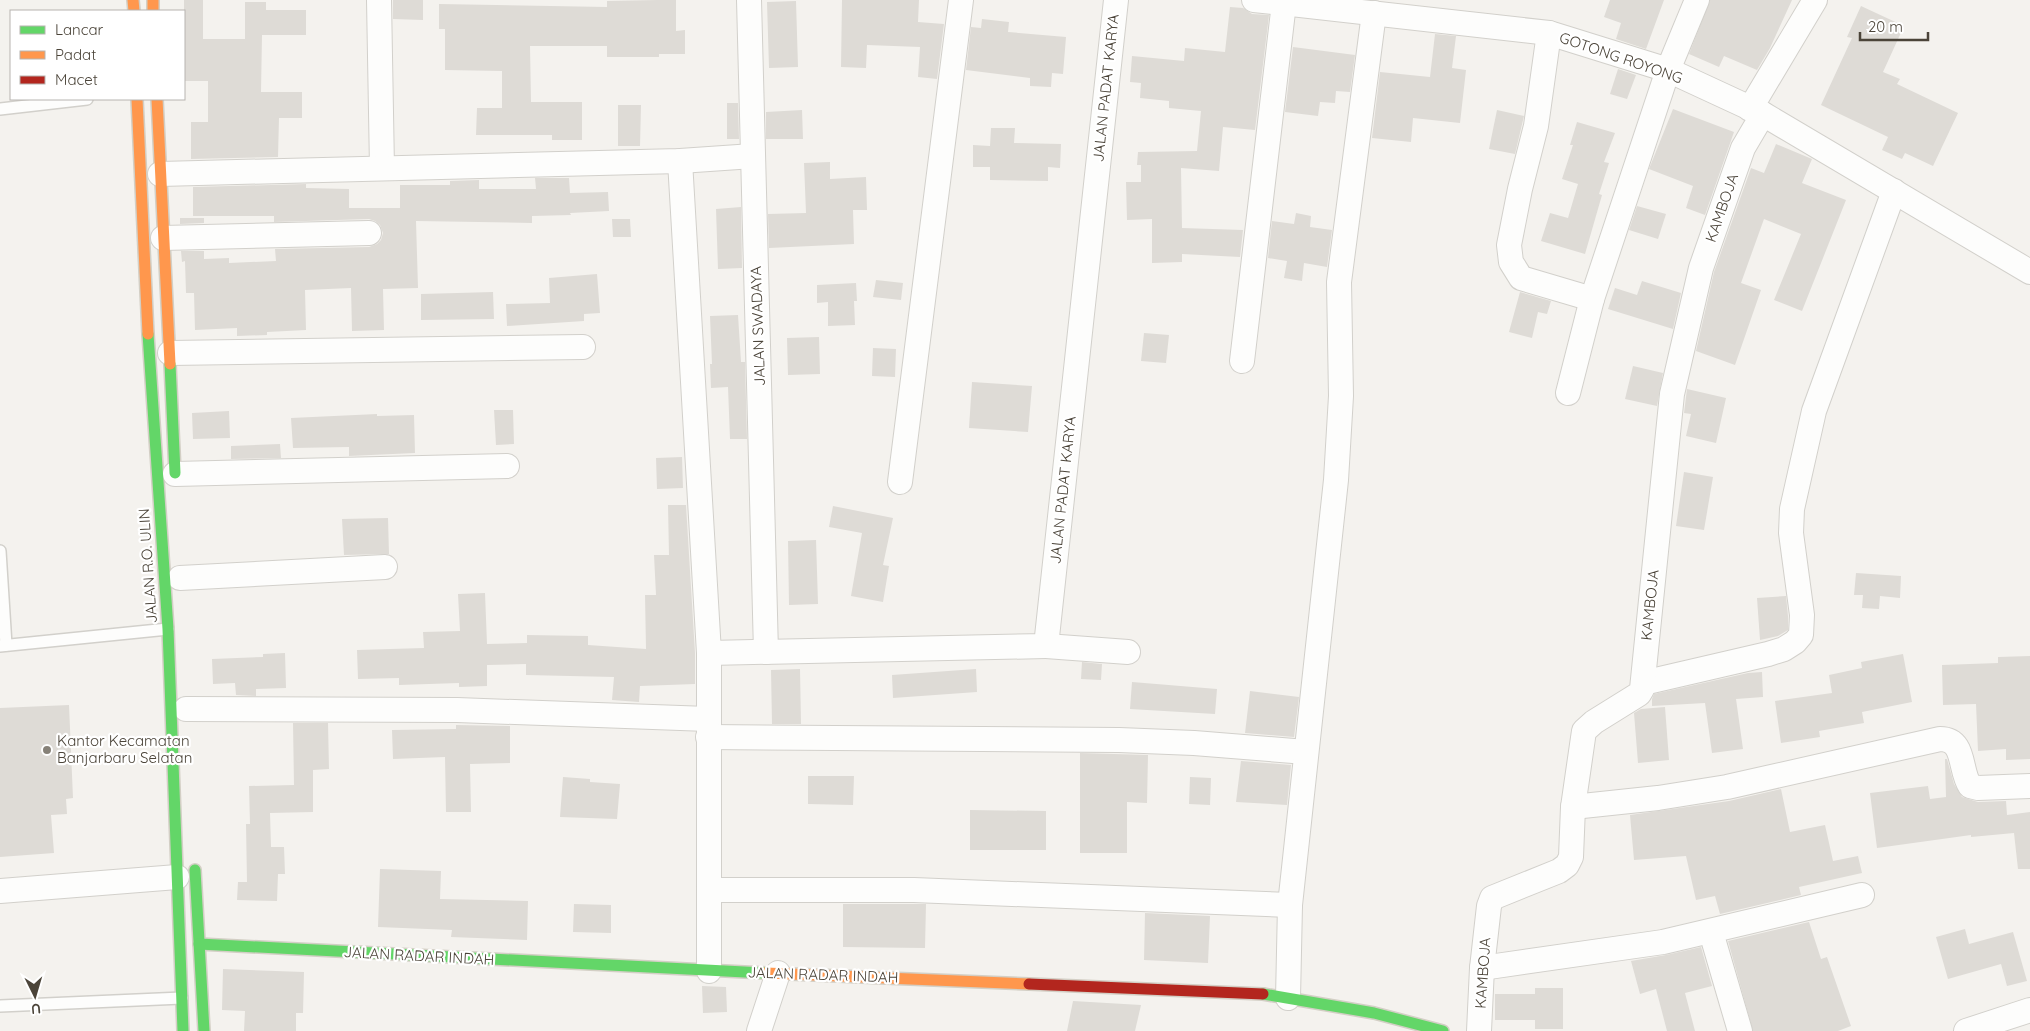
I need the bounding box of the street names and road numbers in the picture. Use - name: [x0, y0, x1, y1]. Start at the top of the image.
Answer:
- street label: JALAN PADAT KARYA: [1088, 13, 1123, 163]
- street label: GOTONG ROYONG: [1557, 28, 1685, 88]
- street label: KAMBOJA: [1701, 171, 1742, 245]
- street label: JALAN SWADAYA: [746, 265, 769, 386]
- street label: JALAN PADAT KARYA: [1045, 415, 1080, 565]
- street label: JALAN R.O. ULIN: [134, 508, 161, 624]
- street label: KAMBOJA: [1636, 568, 1663, 641]
- street label: KAMBOJA: [1471, 936, 1494, 1009]
- street label: JALAN RADAR INDAH: [343, 942, 495, 969]
- street label: JALAN RADAR INDAH: [747, 962, 899, 987]

